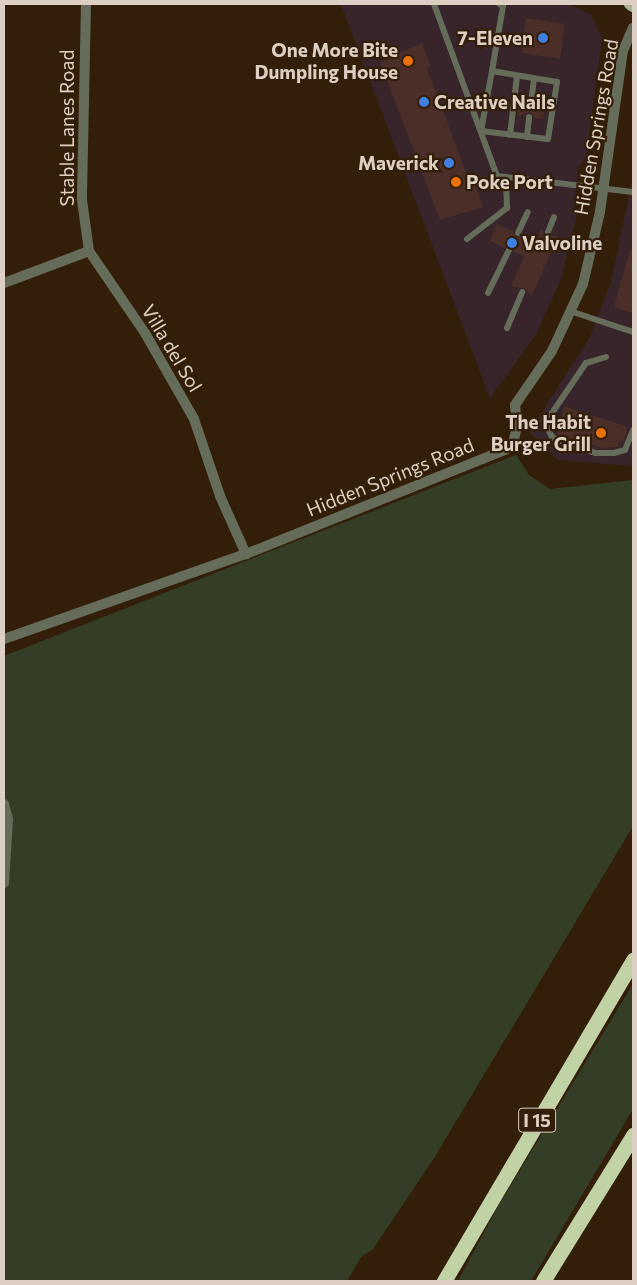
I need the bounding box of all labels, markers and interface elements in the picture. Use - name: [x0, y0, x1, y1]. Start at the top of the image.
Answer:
- place label: 7-Eleven: [457, 27, 533, 49]
- marker: 7-Eleven: [537, 32, 549, 44]
- street label: Hidden Springs Road: [569, 37, 623, 217]
- place label: One More Bite Dumpling House: [255, 39, 398, 83]
- street label: Stable Lanes Road: [56, 50, 78, 206]
- marker: One More Bite Dumpling House: [402, 55, 414, 67]
- place label: Creative Nails: [434, 91, 555, 113]
- marker: Creative Nails: [418, 96, 430, 108]
- place label: Maverick: [358, 152, 439, 174]
- marker: Maverick: [443, 157, 455, 169]
- place label: Poke Port: [466, 171, 553, 193]
- marker: Poke Port: [450, 176, 462, 188]
- place label: Valvoline: [522, 232, 602, 254]
- marker: Valvoline: [506, 237, 518, 249]
- street label: Villa del Sol: [137, 300, 207, 396]
- place label: The Habit Burger Grill: [491, 411, 591, 455]
- marker: The Habit Burger Grill: [595, 427, 607, 439]
- street label: Hidden Springs Road: [303, 433, 477, 521]
- road number: I 15: [517, 1104, 557, 1136]

